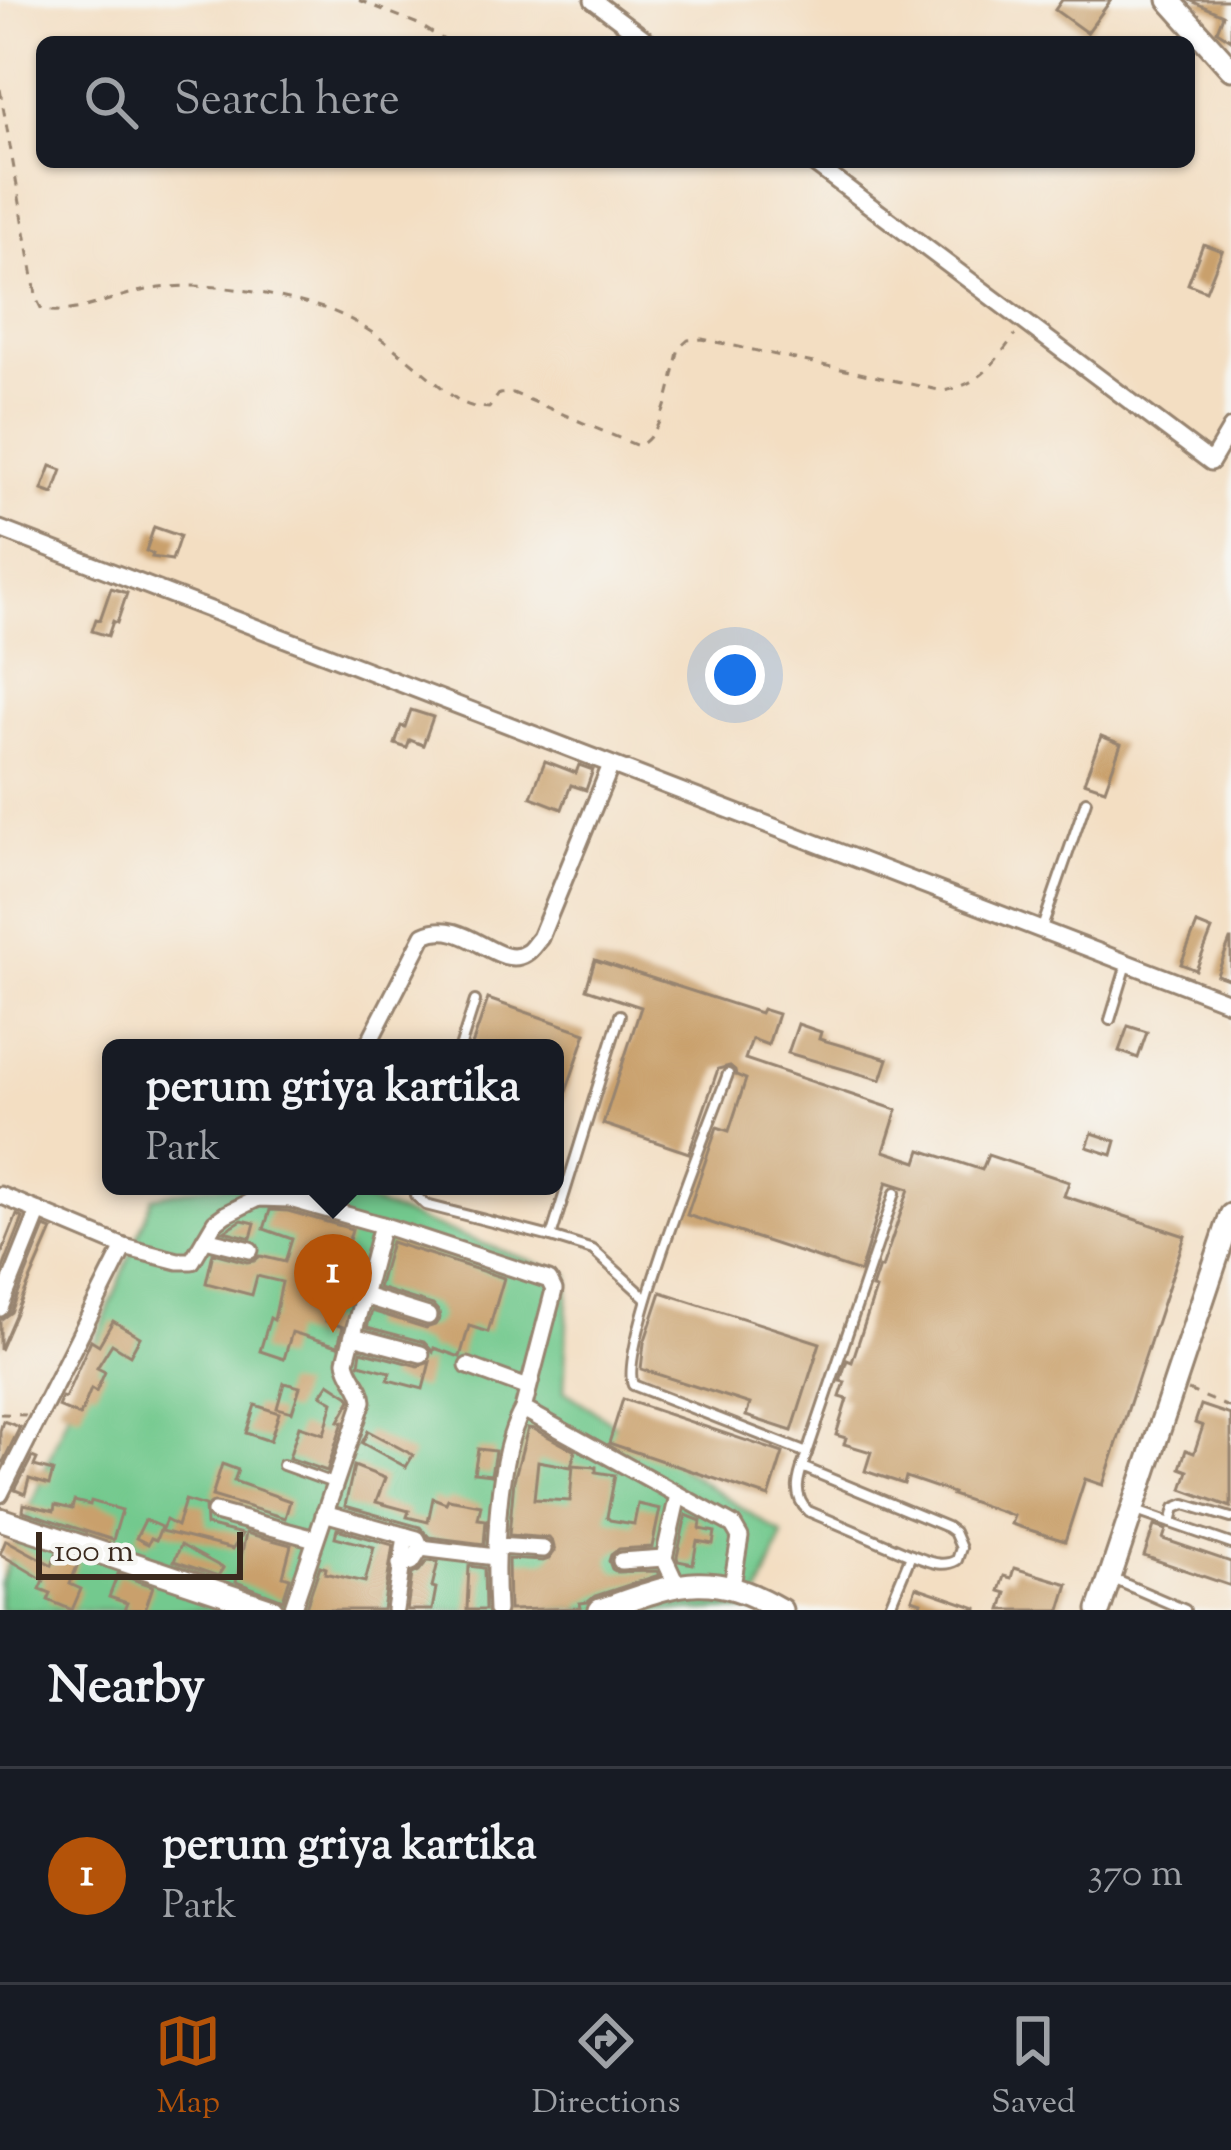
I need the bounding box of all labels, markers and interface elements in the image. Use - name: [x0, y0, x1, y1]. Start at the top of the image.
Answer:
- search box: [36, 36, 1195, 168]
- icon: search: [78, 69, 144, 135]
- text: Search here: [174, 70, 400, 135]
- your location: [705, 645, 765, 705]
- popup: [102, 1039, 564, 1195]
- text: perum griya kartika: [146, 1057, 520, 1122]
- text: Park: [146, 1122, 220, 1178]
- pin: 1: [294, 1234, 372, 1333]
- scale bar: [36, 1526, 243, 1579]
- text: 100 m: [54, 1529, 134, 1577]
- text: Nearby: [48, 1652, 205, 1725]
- text: perum griya kartika: [162, 1815, 537, 1880]
- text: 1: [80, 1848, 94, 1904]
- text: 370 m: [1087, 1848, 1183, 1904]
- text: Park: [162, 1880, 237, 1936]
- tab: Map: [155, 2008, 221, 2128]
- tab: Directions: [532, 2008, 681, 2128]
- tab: Saved: [991, 2008, 1076, 2128]

